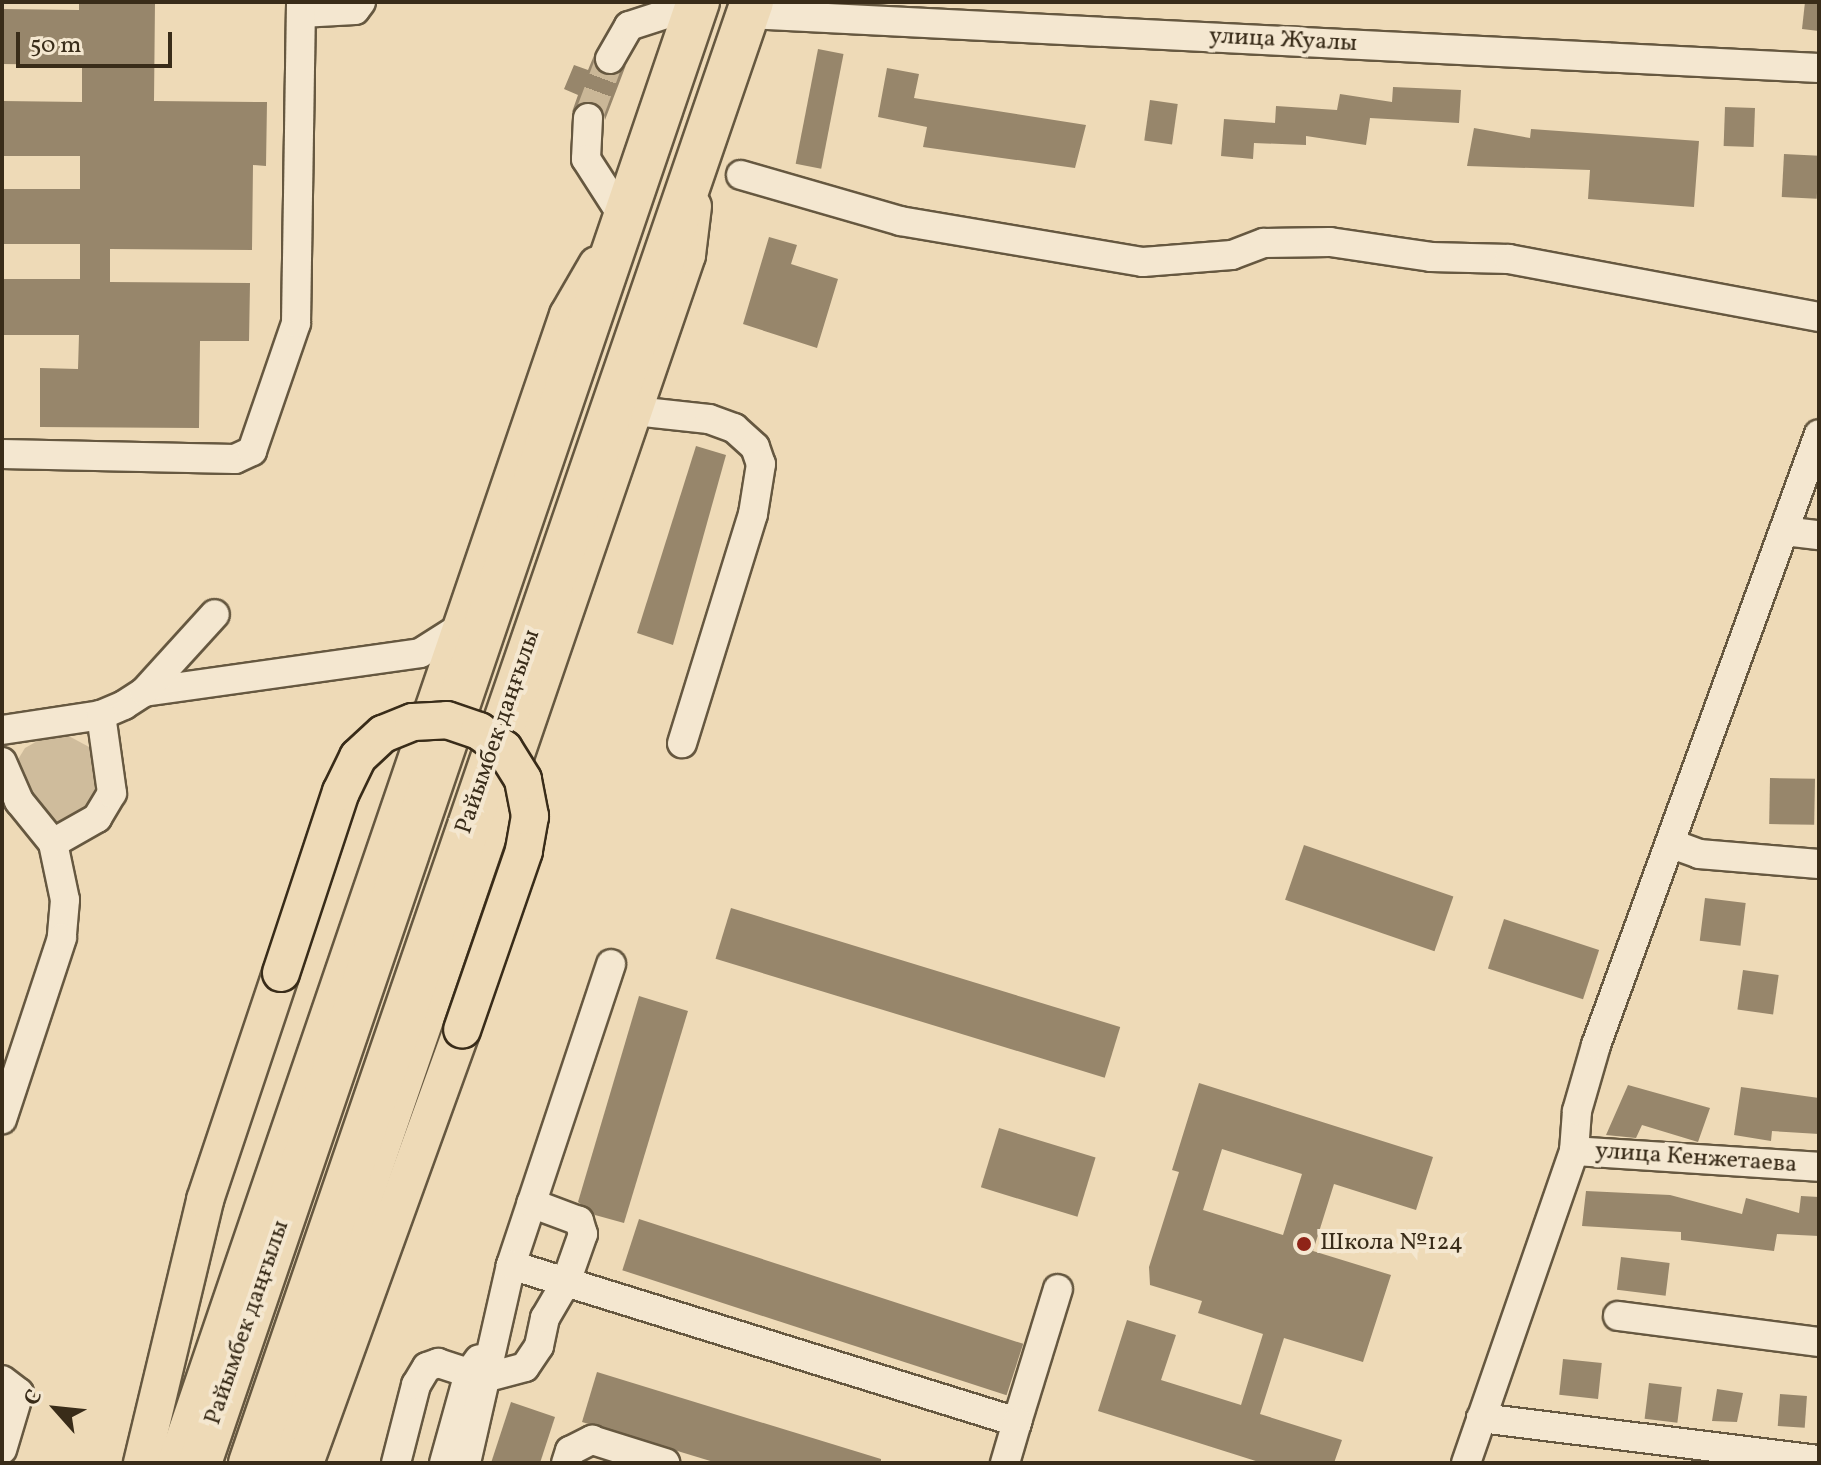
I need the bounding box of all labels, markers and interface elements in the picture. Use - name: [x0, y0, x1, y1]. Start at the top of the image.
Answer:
- scale bar: [20, 16, 176, 66]
- street label: улица Жуалы: [1208, 23, 1358, 59]
- text: 50 m: [30, 29, 82, 63]
- street label: Райымбек даңғылы: [451, 626, 547, 838]
- street label: улица Кенжетаева: [1594, 1138, 1798, 1180]
- street label: Райымбек даңғылы: [200, 1217, 296, 1429]
- place label: Школа №124: [1320, 1230, 1463, 1258]
- marker: Школа №124: [1295, 1235, 1313, 1253]
- north arrow: [16, 1369, 96, 1449]
- text: С: [17, 1385, 51, 1411]

